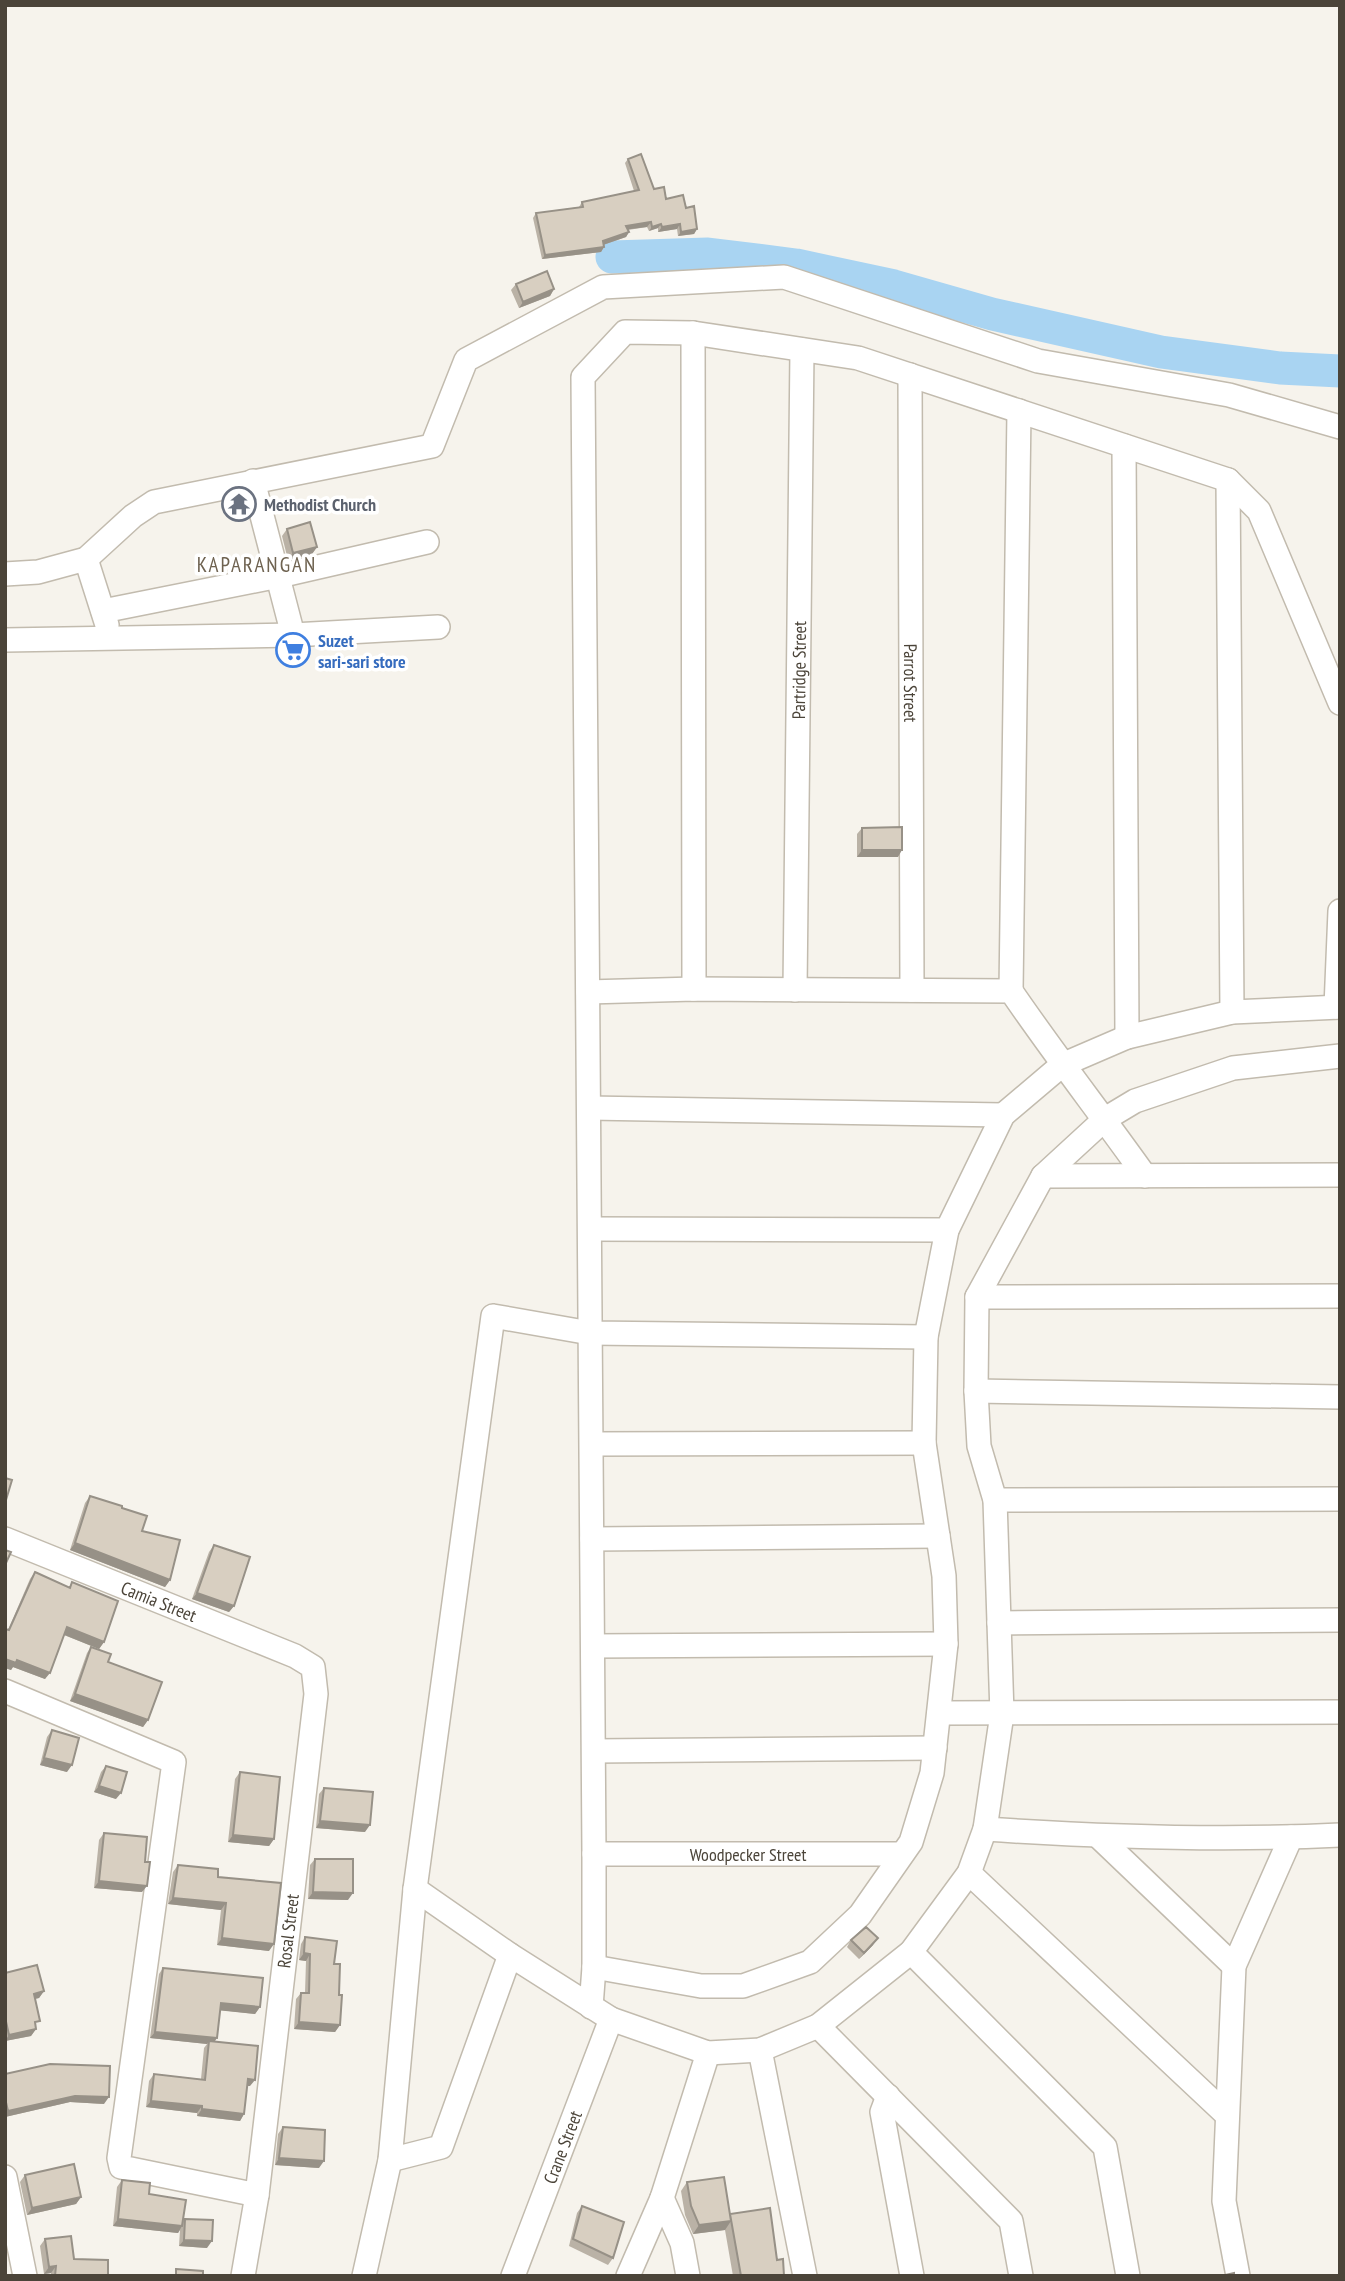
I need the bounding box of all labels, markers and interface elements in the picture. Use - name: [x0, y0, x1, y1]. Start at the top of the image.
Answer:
- temple icon: Methodist Church: [220, 485, 258, 523]
- place label: Methodist Church: [264, 493, 376, 516]
- district label: KAPARANGAN: [197, 551, 317, 578]
- street label: Partridge Street: [786, 621, 811, 719]
- place label: Suzet sari-sari store: [318, 629, 406, 673]
- supermarket icon: Suzet sari-sari store: [274, 631, 312, 669]
- street label: Parrot Street: [899, 644, 923, 722]
- street label: Camia Street: [118, 1576, 200, 1627]
- street label: Woodpecker Street: [690, 1843, 806, 1866]
- street label: Rosal Street: [272, 1893, 304, 1969]
- street label: Crane Street: [538, 2107, 587, 2187]

